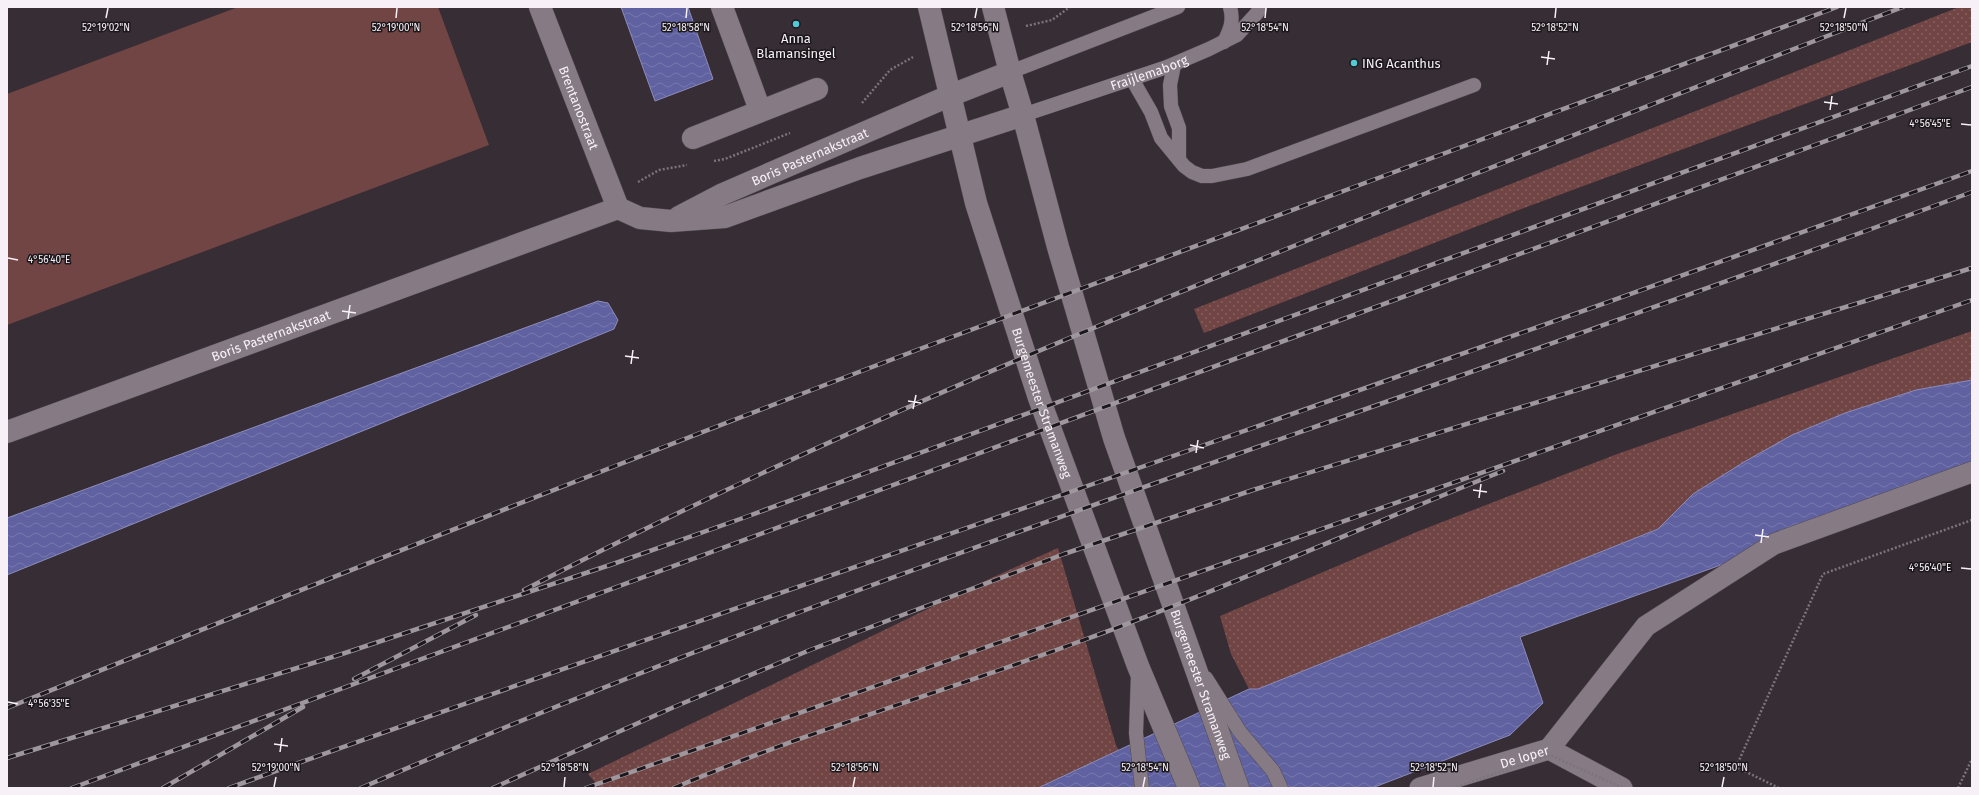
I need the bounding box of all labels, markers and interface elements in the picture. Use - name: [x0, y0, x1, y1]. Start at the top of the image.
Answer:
- marker: Anna Blamansingel: [791, 19, 801, 29]
- text: 52°19'02"N: [82, 22, 130, 34]
- text: 52°19'00"N: [372, 22, 420, 34]
- text: 52°18'58"N: [662, 22, 710, 34]
- text: 52°18'56"N: [951, 22, 999, 34]
- text: 52°18'54"N: [1241, 22, 1289, 34]
- text: 52°18'52"N: [1531, 22, 1579, 34]
- text: 52°18'50"N: [1820, 22, 1868, 34]
- place label: Anna Blamansingel: [756, 31, 836, 61]
- street label: Fraijlemaborg: [1108, 51, 1190, 93]
- place label: ING Acanthus: [1362, 56, 1441, 71]
- marker: ING Acanthus: [1349, 58, 1359, 68]
- street label: Brentanostraat: [556, 64, 602, 152]
- text: 4°56'45"E: [1909, 118, 1951, 130]
- street label: Boris Pasternakstraat: [749, 124, 870, 188]
- text: 4°56'40"E: [28, 254, 70, 266]
- street label: Boris Pasternakstraat: [209, 307, 333, 364]
- street label: Burgemeester Stramanweg: [1009, 326, 1075, 480]
- text: 4°56'40"E: [1909, 562, 1951, 574]
- street label: Burgemeester Stramanweg: [1168, 607, 1235, 761]
- text: 4°56'35"E: [28, 698, 70, 710]
- street label: De loper: [1498, 742, 1550, 771]
- text: 52°19'00"N: [252, 762, 300, 774]
- text: 52°18'58"N: [541, 762, 589, 774]
- text: 52°18'56"N: [831, 762, 879, 774]
- text: 52°18'54"N: [1121, 762, 1169, 774]
- text: 52°18'52"N: [1410, 762, 1458, 774]
- text: 52°18'50"N: [1700, 762, 1748, 774]

